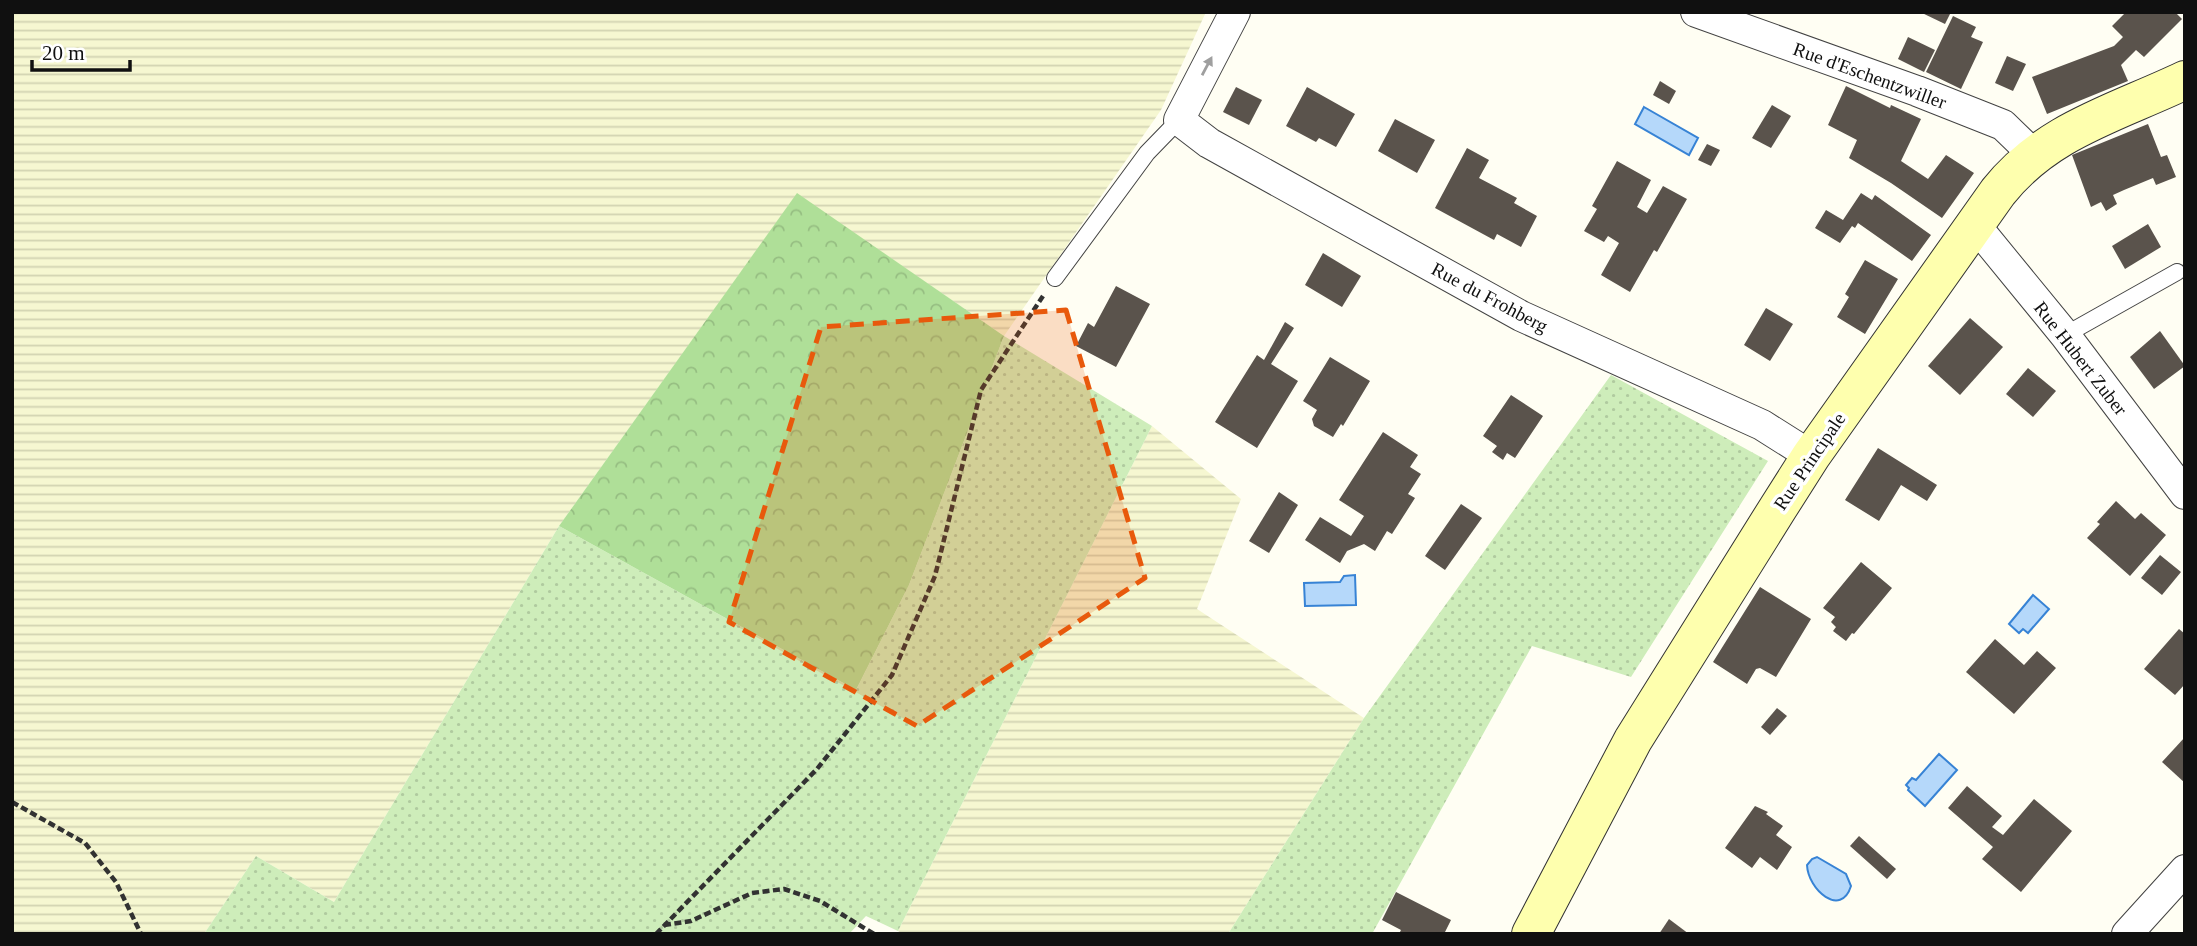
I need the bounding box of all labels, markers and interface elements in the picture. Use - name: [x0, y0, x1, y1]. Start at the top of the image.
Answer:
- scale bar: [32, 28, 130, 72]
- street label: Rue d'Eschentzwiller: [1791, 38, 1950, 113]
- text: 20 m: [42, 41, 85, 65]
- one-way arrow: [1201, 56, 1213, 76]
- street label: Rue du Frohberg: [1428, 258, 1552, 337]
- street label: Rue Hubert Zuber: [2030, 297, 2132, 420]
- street label: Rue Principale: [1769, 409, 1850, 514]

